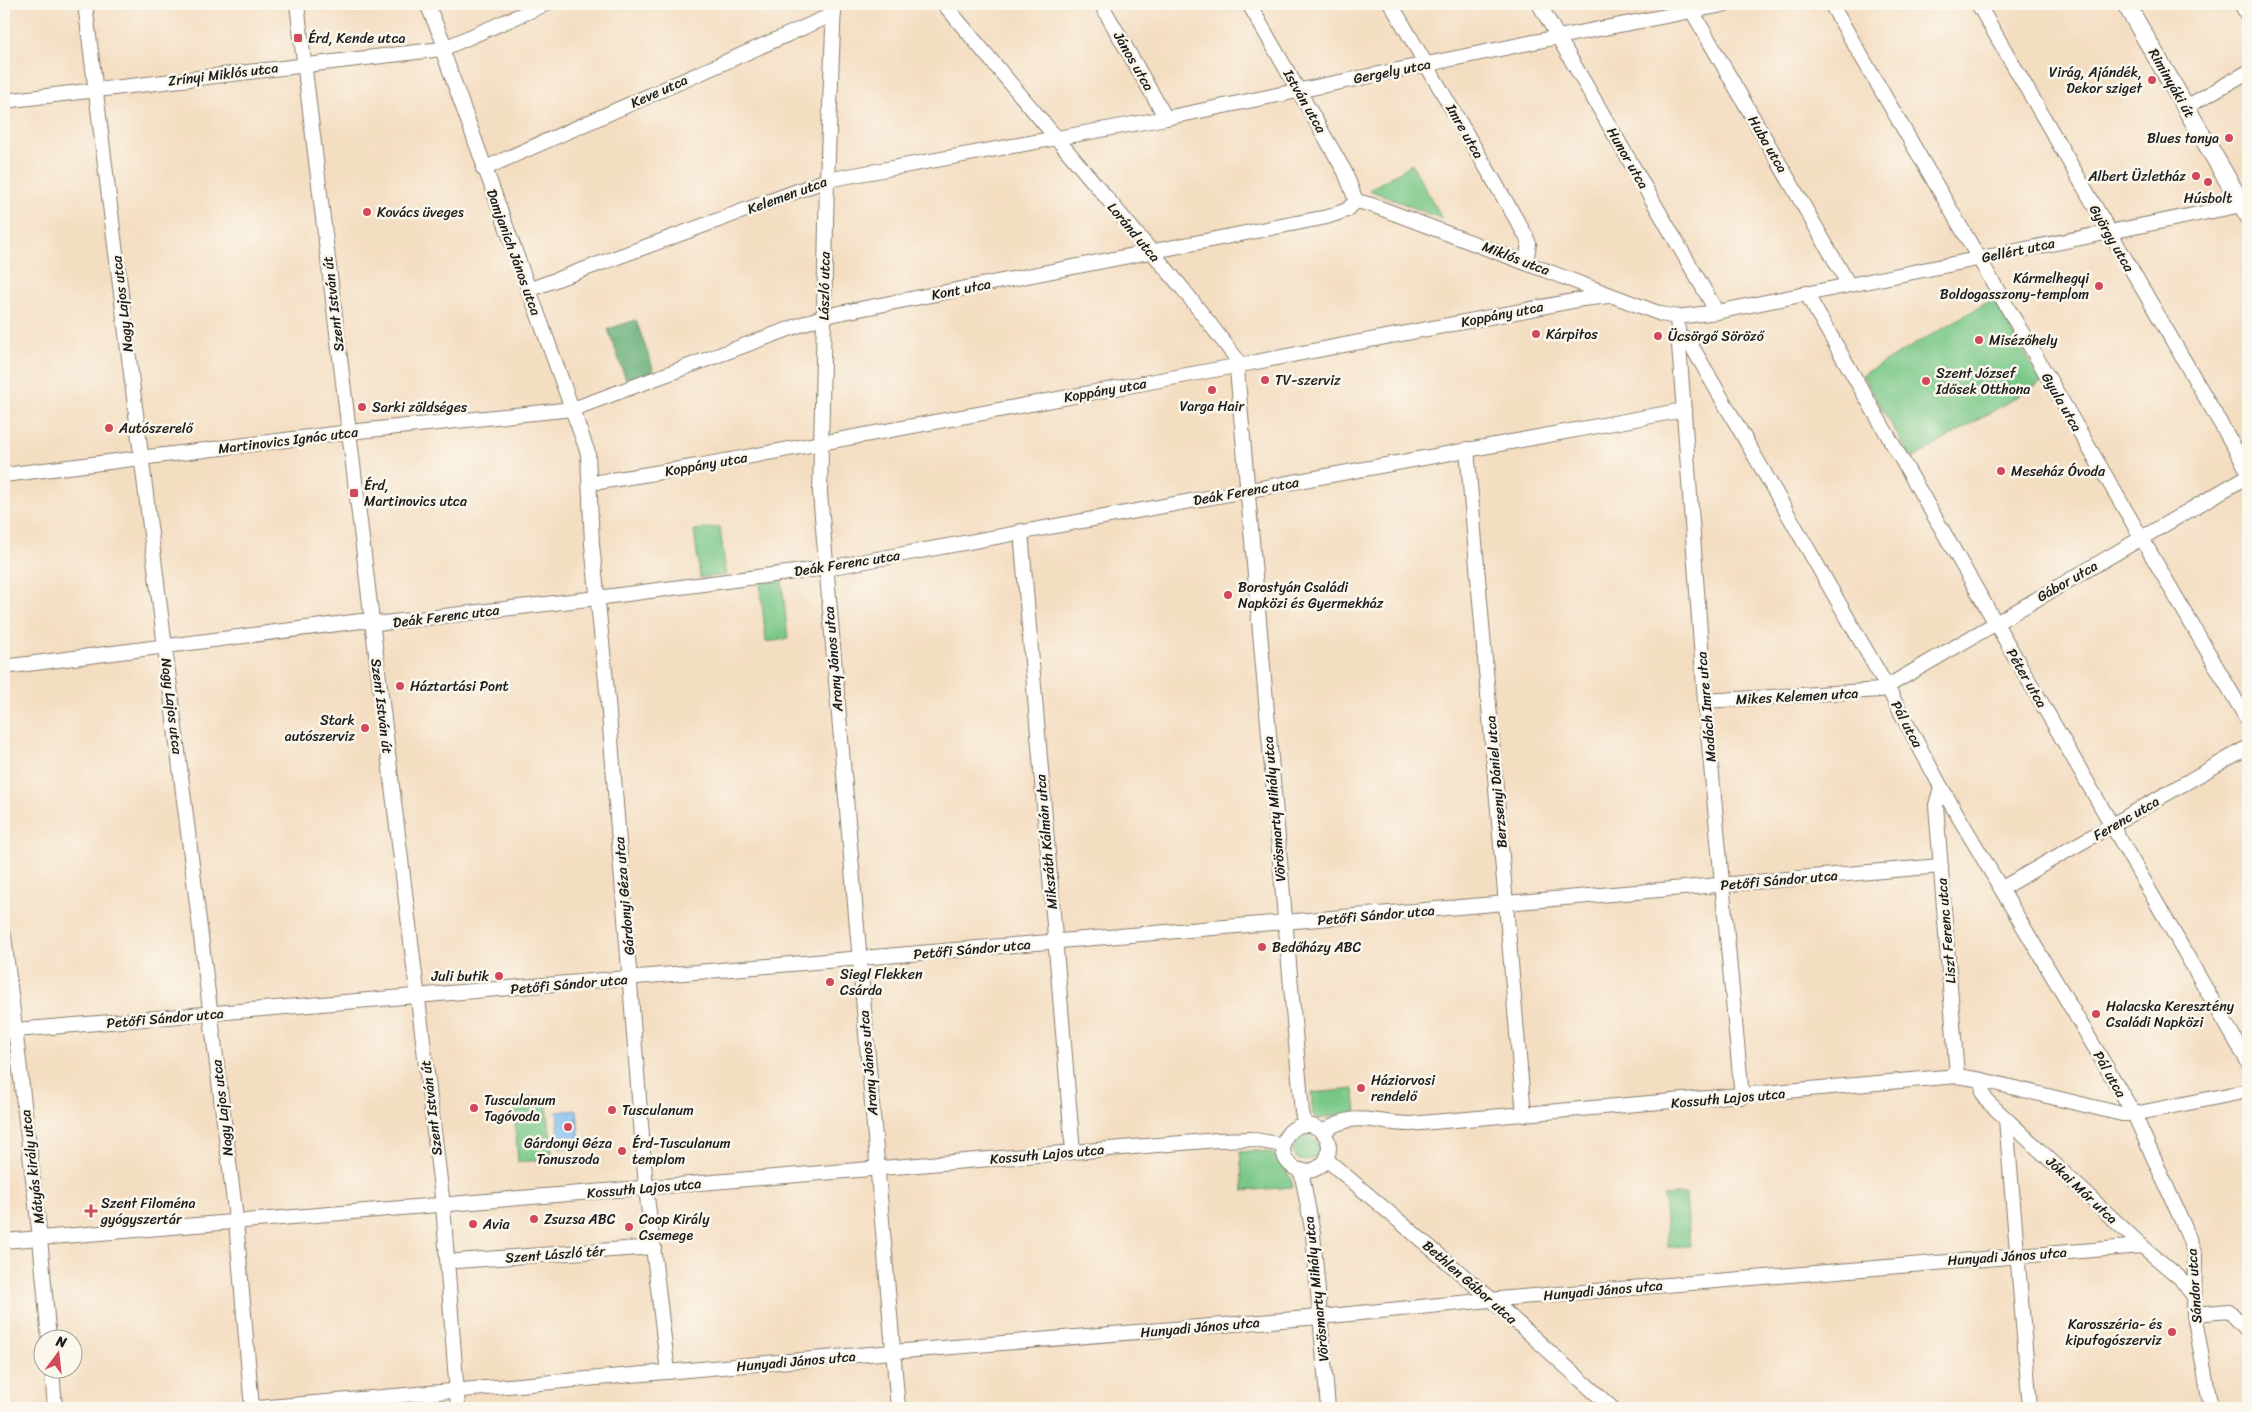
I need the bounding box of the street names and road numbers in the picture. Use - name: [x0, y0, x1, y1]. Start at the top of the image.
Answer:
- street label: János utca: [1106, 26, 1161, 96]
- street label: Riminyáki út: [2141, 44, 2202, 123]
- street label: Gergely utca: [1351, 52, 1433, 91]
- street label: Zrínyi Miklós utca: [166, 55, 280, 94]
- street label: István utca: [1276, 64, 1333, 139]
- street label: Keve utca: [626, 68, 692, 115]
- street label: Imre utca: [1438, 98, 1490, 164]
- street label: Huba utca: [1741, 111, 1794, 178]
- street label: Hunor utca: [1600, 122, 1656, 194]
- street label: Kelemen utca: [744, 169, 831, 221]
- street label: Damjanich János utca: [479, 185, 548, 319]
- street label: Loránd utca: [1101, 196, 1167, 268]
- street label: György utca: [2082, 200, 2141, 278]
- street label: Gellért utca: [1979, 230, 2058, 270]
- street label: Miklós utca: [1478, 234, 1553, 283]
- street label: László utca: [811, 250, 838, 321]
- street label: Nagy Lajos utca: [104, 253, 141, 354]
- street label: Szent István út: [315, 255, 352, 353]
- street label: Kont utca: [929, 271, 993, 307]
- street label: Koppány utca: [1459, 294, 1546, 335]
- street label: Gyula utca: [2034, 368, 2089, 437]
- street label: Koppány utca: [1062, 371, 1149, 410]
- street label: Martinovics Ignác utca: [217, 419, 360, 461]
- street label: Koppány utca: [663, 445, 750, 484]
- street label: Deák Ferenc utca: [1191, 470, 1302, 513]
- street label: Deák Ferenc utca: [792, 543, 903, 584]
- street label: Gábor utca: [2032, 554, 2103, 609]
- street label: Deák Ferenc utca: [392, 597, 502, 635]
- street label: Arany János utca: [816, 605, 851, 714]
- street label: Péter utca: [1999, 644, 2054, 713]
- street label: Madách Imre utca: [1689, 651, 1724, 763]
- street label: Nagy Lajos utca: [153, 656, 190, 757]
- street label: Szent István út: [363, 657, 400, 755]
- street label: Mikes Kelemen utca: [1735, 681, 1859, 712]
- street label: Pál utca: [1884, 696, 1930, 753]
- street label: Berzsenyi Dániel utca: [1478, 715, 1515, 849]
- street label: Vörösmarty Mihály utca: [1256, 735, 1293, 883]
- street label: Mikszáth Kálmán utca: [1028, 772, 1065, 911]
- street label: Ferenc utca: [2088, 789, 2164, 848]
- street label: Gárdonyi Géza utca: [607, 835, 642, 956]
- street label: Petőfi Sándor utca: [1719, 863, 1839, 898]
- street label: Liszt Ferenc utca: [1929, 876, 1964, 985]
- street label: Petőfi Sándor utca: [1316, 898, 1436, 933]
- street label: Petőfi Sándor utca: [912, 932, 1032, 967]
- street label: Petőfi Sándor utca: [509, 967, 629, 1002]
- street label: Petőfi Sándor utca: [105, 1001, 225, 1036]
- street label: Arany János utca: [851, 1009, 886, 1118]
- street label: Pál utca: [2086, 1046, 2134, 1103]
- street label: Nagy Lajos utca: [204, 1057, 241, 1158]
- street label: Szent István út: [413, 1059, 450, 1157]
- street label: Kossuth Lajos utca: [1670, 1081, 1786, 1116]
- street label: Mátyás király utca: [13, 1108, 52, 1225]
- street label: Kossuth Lajos utca: [989, 1137, 1105, 1172]
- street label: Jókai Mór utca: [2039, 1149, 2124, 1231]
- street label: Kossuth Lajos utca: [586, 1171, 702, 1206]
- street label: Vörösmarty Mihály utca: [1296, 1215, 1337, 1363]
- street label: Bethlen Gábor utca: [1417, 1234, 1524, 1331]
- street label: Szent László tér: [504, 1238, 607, 1270]
- street label: Hunyadi János utca: [1946, 1240, 2068, 1273]
- street label: Sándor utca: [2179, 1248, 2210, 1324]
- street label: Hunyadi János utca: [1542, 1273, 1664, 1308]
- street label: Hunyadi János utca: [1139, 1310, 1261, 1345]
- street label: Hunyadi János utca: [735, 1344, 857, 1379]

